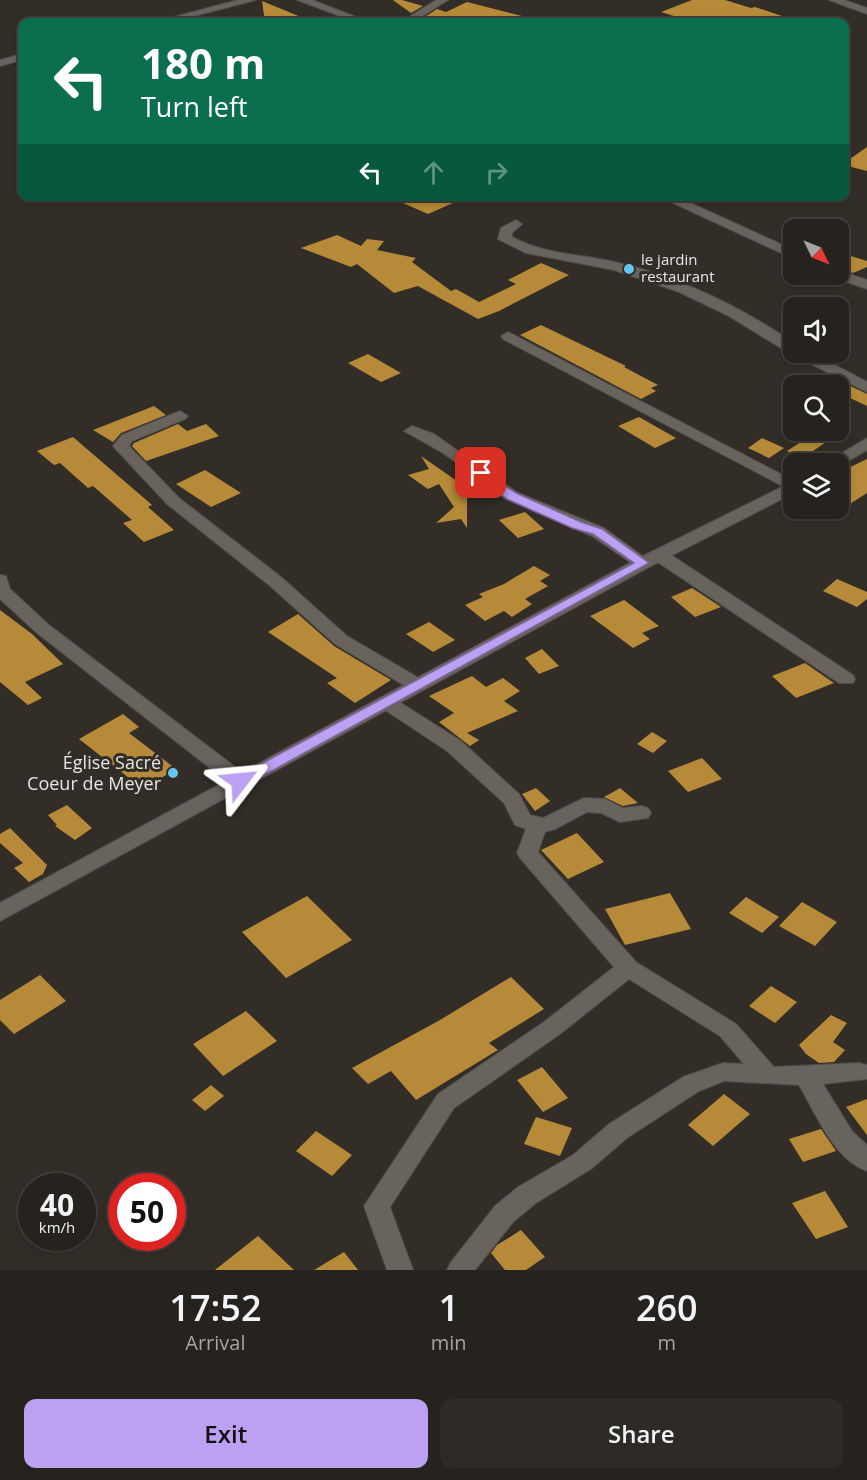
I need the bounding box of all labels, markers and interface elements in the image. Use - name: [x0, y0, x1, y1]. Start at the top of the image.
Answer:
- text: 180 m: [141, 34, 265, 91]
- icon: left: [42, 42, 120, 120]
- text: Turn left: [141, 88, 248, 125]
- icon: left: [354, 156, 387, 189]
- icon: ahead: [417, 156, 450, 189]
- icon: right: [480, 156, 513, 189]
- north arrow: [783, 219, 849, 285]
- map controls: [783, 219, 849, 519]
- place label: le jardin restaurant: [641, 249, 715, 286]
- marker: le jardin restaurant: [622, 262, 636, 276]
- button: sound: [783, 297, 849, 363]
- button: search: [783, 375, 849, 441]
- pin: [455, 447, 506, 498]
- button: layers: [783, 453, 849, 519]
- icon: arrive: [464, 456, 497, 489]
- position arrow: [208, 749, 272, 813]
- place label: Église Sacré Coeur de Meyer: [27, 750, 162, 795]
- marker: Église Sacré Coeur de Meyer: [166, 766, 180, 780]
- speed limit sign: 50: [108, 1173, 186, 1251]
- text: 40: [40, 1184, 74, 1225]
- text: km/h: [39, 1217, 75, 1237]
- text: 17:52: [169, 1283, 262, 1332]
- text: 1: [438, 1283, 459, 1332]
- text: 260: [636, 1283, 698, 1332]
- text: Arrival: [185, 1329, 246, 1356]
- text: min: [431, 1329, 467, 1356]
- text: m: [658, 1329, 676, 1356]
- button: Exit: [24, 1399, 428, 1468]
- button: Share: [440, 1399, 843, 1468]

